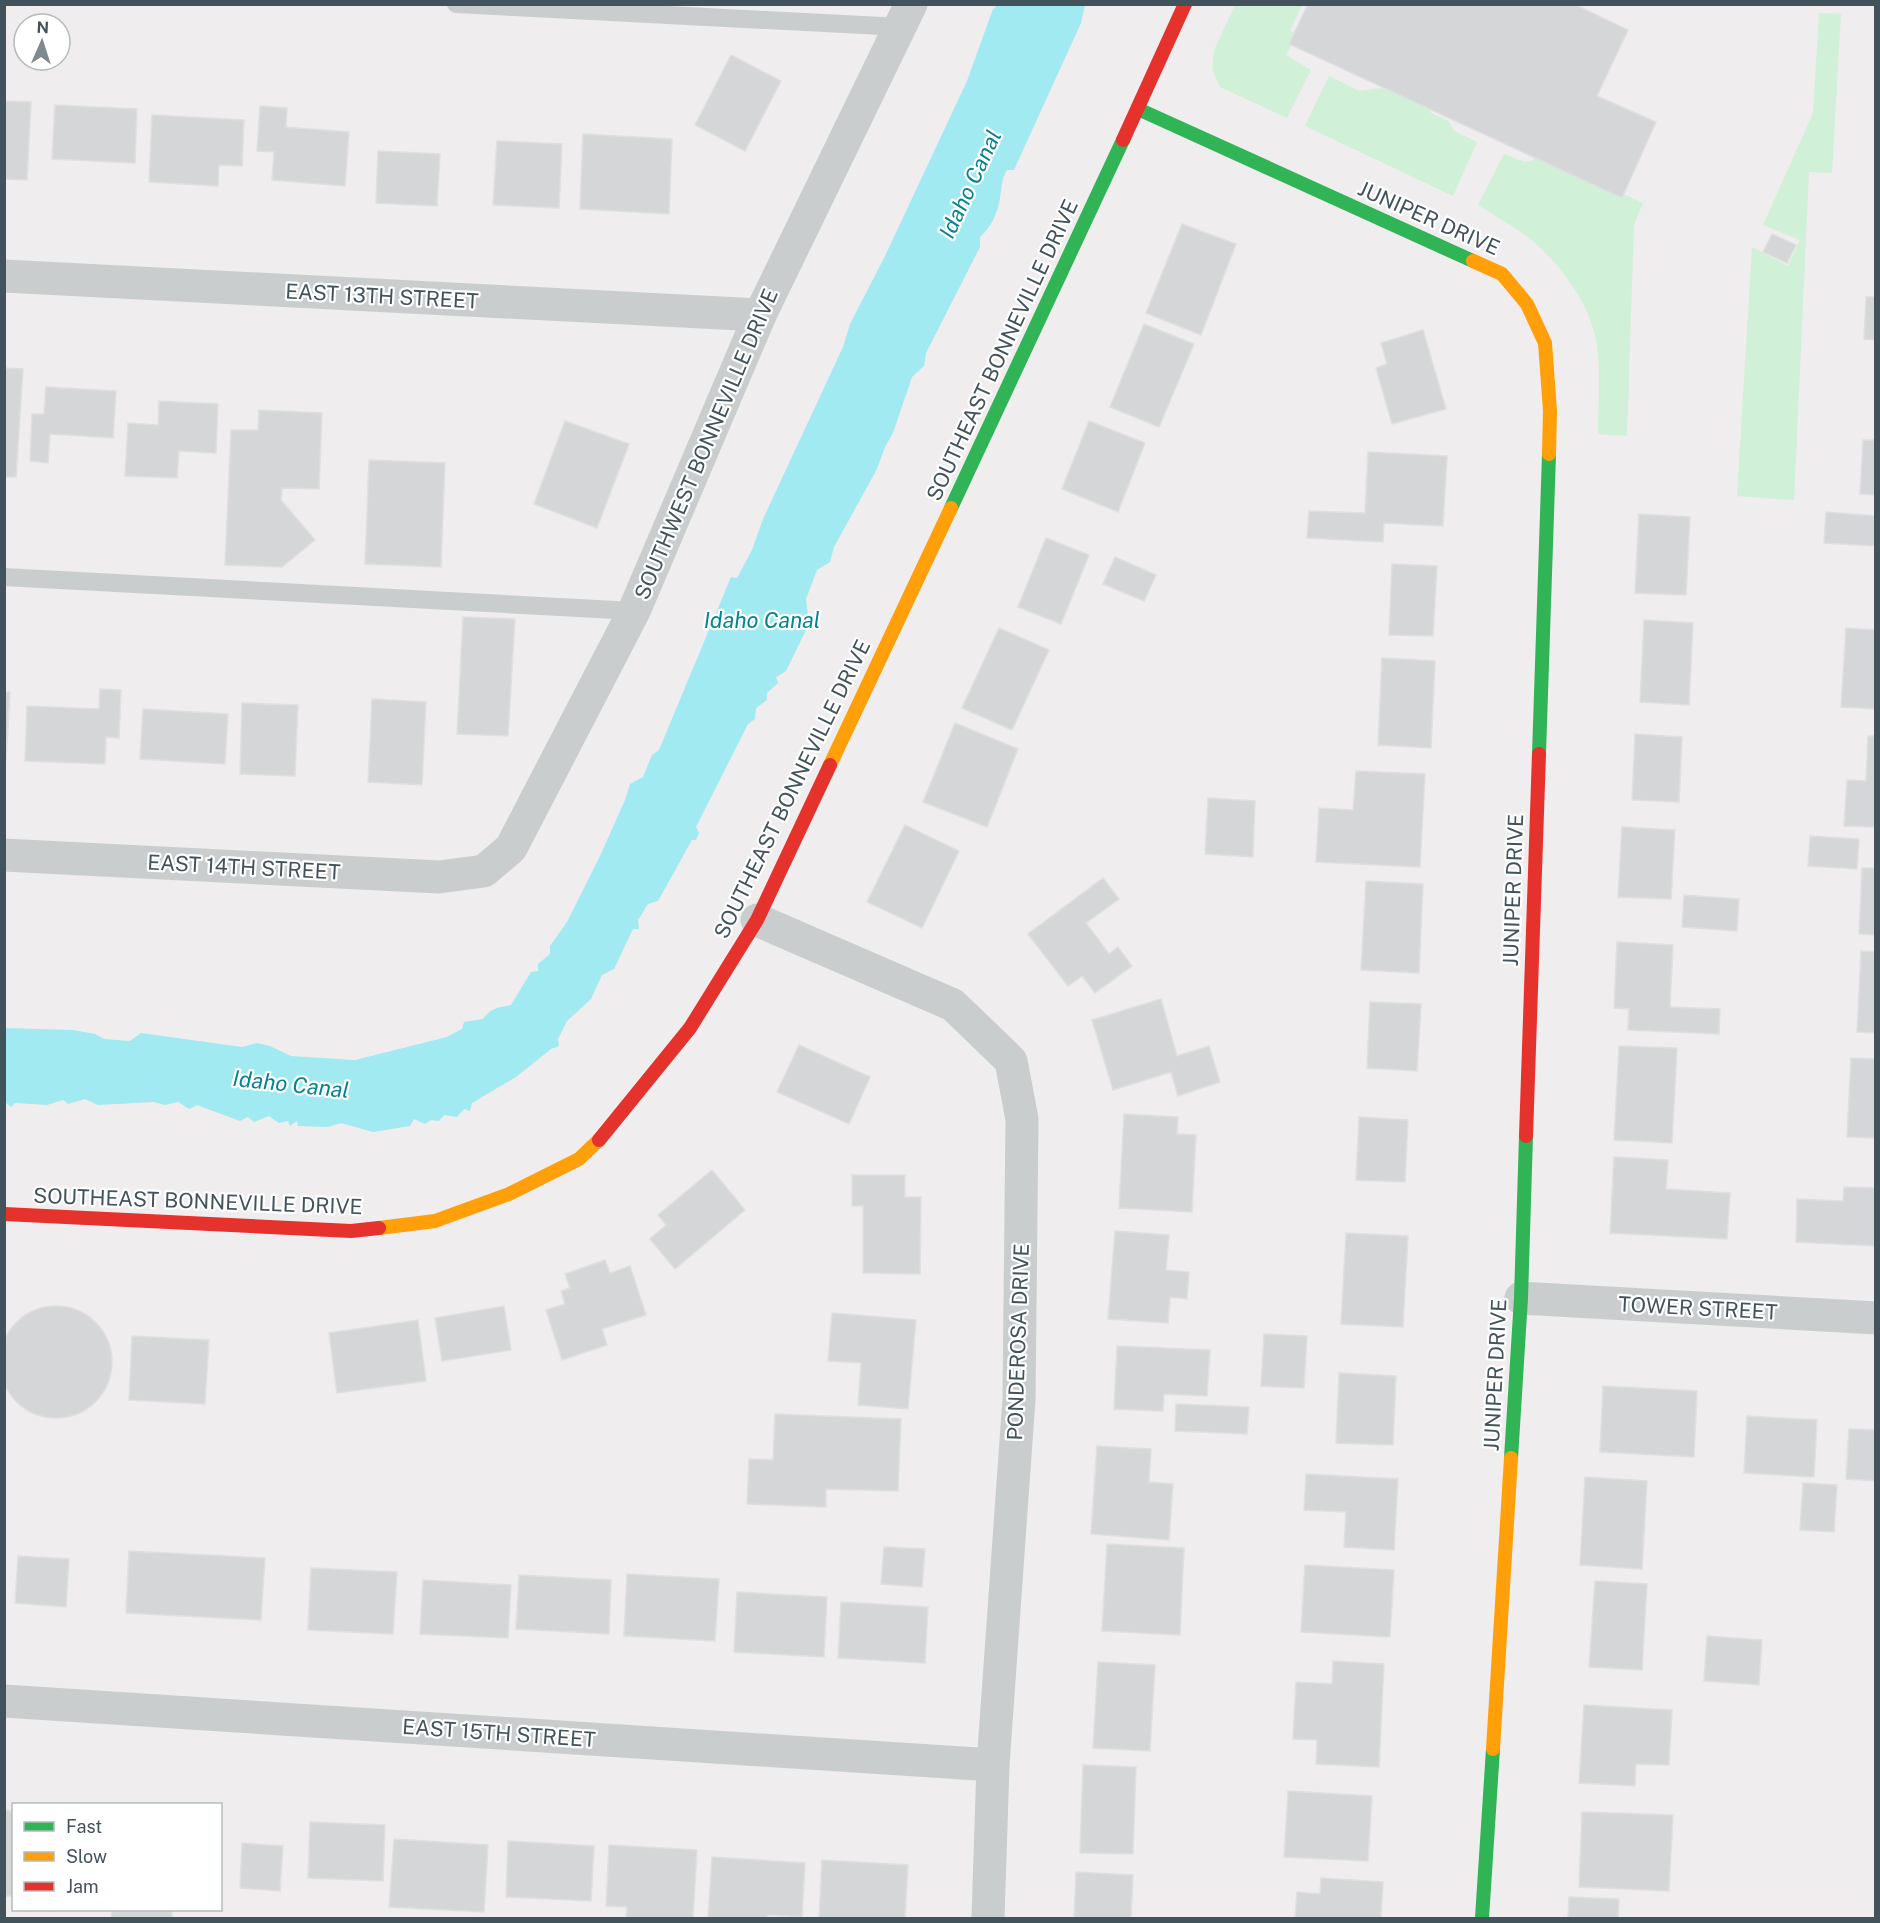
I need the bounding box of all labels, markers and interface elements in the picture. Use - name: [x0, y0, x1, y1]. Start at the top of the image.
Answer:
- north arrow: [12, 12, 72, 72]
- text: N: [36, 18, 50, 37]
- water label: Idaho Canal: [934, 126, 1006, 242]
- street label: JUNIPER DRIVE: [1354, 176, 1504, 260]
- street label: SOUTHEAST BONNEVILLE DRIVE: [921, 195, 1083, 505]
- street label: EAST 13TH STREET: [285, 278, 479, 314]
- street label: SOUTHWEST BONNEVILLE DRIVE: [629, 285, 783, 603]
- water label: Idaho Canal: [704, 607, 820, 633]
- street label: SOUTHEAST BONNEVILLE DRIVE: [709, 635, 875, 943]
- street label: JUNIPER DRIVE: [1498, 813, 1528, 967]
- street label: EAST 14TH STREET: [147, 849, 341, 885]
- water label: Idaho Canal: [232, 1065, 350, 1103]
- street label: SOUTHEAST BONNEVILLE DRIVE: [33, 1183, 363, 1219]
- street label: PONDEROSA DRIVE: [1002, 1243, 1034, 1441]
- street label: TOWER STREET: [1618, 1291, 1778, 1325]
- street label: JUNIPER DRIVE: [1479, 1298, 1511, 1452]
- street label: EAST 15TH STREET: [401, 1714, 597, 1752]
- legend: [12, 1803, 222, 1911]
- text: Fast: [66, 1816, 102, 1837]
- text: Slow: [66, 1846, 107, 1867]
- text: Jam: [66, 1876, 99, 1897]

